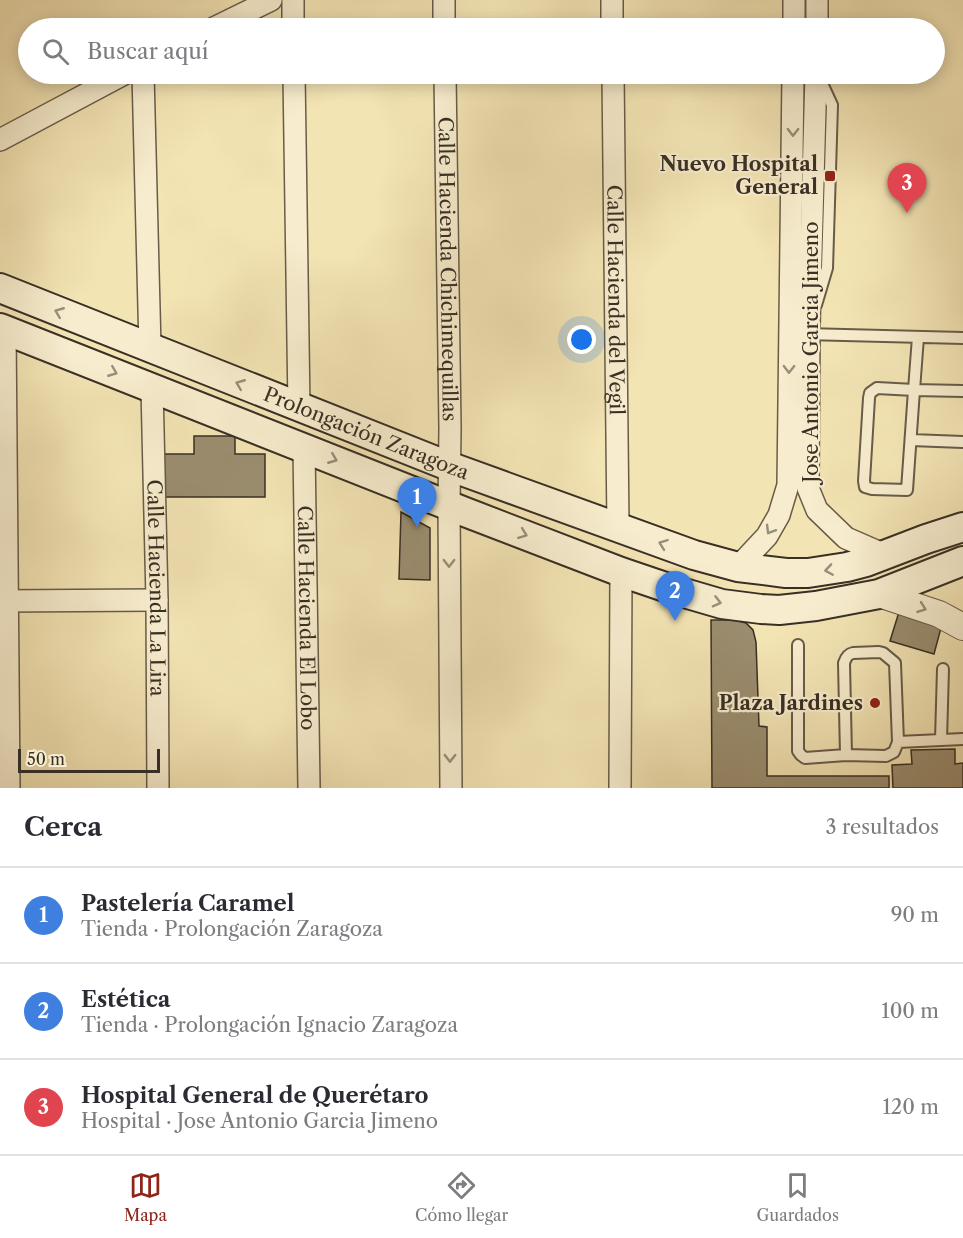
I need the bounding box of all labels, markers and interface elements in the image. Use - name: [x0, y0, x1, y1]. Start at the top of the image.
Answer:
- search box: [18, 18, 945, 84]
- icon: search: [39, 35, 72, 68]
- text: Buscar aquí: [87, 38, 209, 65]
- street label: Calle Hacienda Chichimequillas: [434, 116, 462, 422]
- one-way arrow: [786, 127, 799, 136]
- place label: Nuevo Hospital General: [660, 152, 818, 199]
- pin: 3: [888, 164, 926, 213]
- marker: Nuevo Hospital General: [823, 169, 837, 183]
- street label: Calle Hacienda del Vegil: [602, 185, 629, 415]
- street label: Jose Antonio Garcia Jimeno: [799, 221, 823, 486]
- one-way arrow: [54, 306, 65, 319]
- your location: [567, 325, 596, 354]
- one-way arrow: [783, 364, 795, 373]
- one-way arrow: [107, 365, 118, 378]
- one-way arrow: [236, 378, 246, 391]
- street label: Prolongación Zaragoza: [260, 382, 473, 485]
- one-way arrow: [328, 452, 338, 465]
- pin: 1: [398, 478, 436, 527]
- street label: Calle Hacienda La Lira: [142, 479, 170, 697]
- street label: Calle Hacienda El Lobo: [293, 505, 320, 731]
- one-way arrow: [765, 524, 777, 534]
- one-way arrow: [517, 527, 528, 539]
- one-way arrow: [658, 538, 668, 551]
- one-way arrow: [443, 559, 455, 568]
- one-way arrow: [824, 564, 833, 576]
- pin: 2: [656, 572, 694, 621]
- one-way arrow: [711, 595, 721, 607]
- one-way arrow: [916, 600, 927, 613]
- place label: Plaza Jardines: [719, 691, 863, 715]
- marker: Plaza Jardines: [868, 696, 882, 710]
- scale bar: [18, 746, 160, 774]
- text: 50 m: [27, 749, 65, 769]
- one-way arrow: [444, 754, 457, 763]
- text: Cerca: [24, 811, 102, 843]
- text: 3 resultados: [826, 815, 939, 839]
- text: Pastelería Caramel: [81, 890, 295, 917]
- text: 1: [39, 903, 48, 927]
- text: 90 m: [891, 903, 939, 927]
- text: Tienda · Prolongación Zaragoza: [81, 917, 383, 941]
- text: Estética: [81, 986, 171, 1013]
- text: 2: [38, 999, 49, 1023]
- text: 100 m: [881, 999, 939, 1023]
- text: Tienda · Prolongación Ignacio Zaragoza: [81, 1013, 458, 1037]
- text: Hospital General de Querétaro: [81, 1082, 428, 1109]
- text: 3: [38, 1095, 49, 1119]
- text: 120 m: [882, 1095, 939, 1119]
- text: Hospital · Jose Antonio Garcia Jimeno: [81, 1109, 438, 1133]
- tab: Mapa: [124, 1169, 167, 1225]
- tab: Cómo llegar: [415, 1169, 508, 1225]
- tab: Guardados: [756, 1169, 839, 1225]

